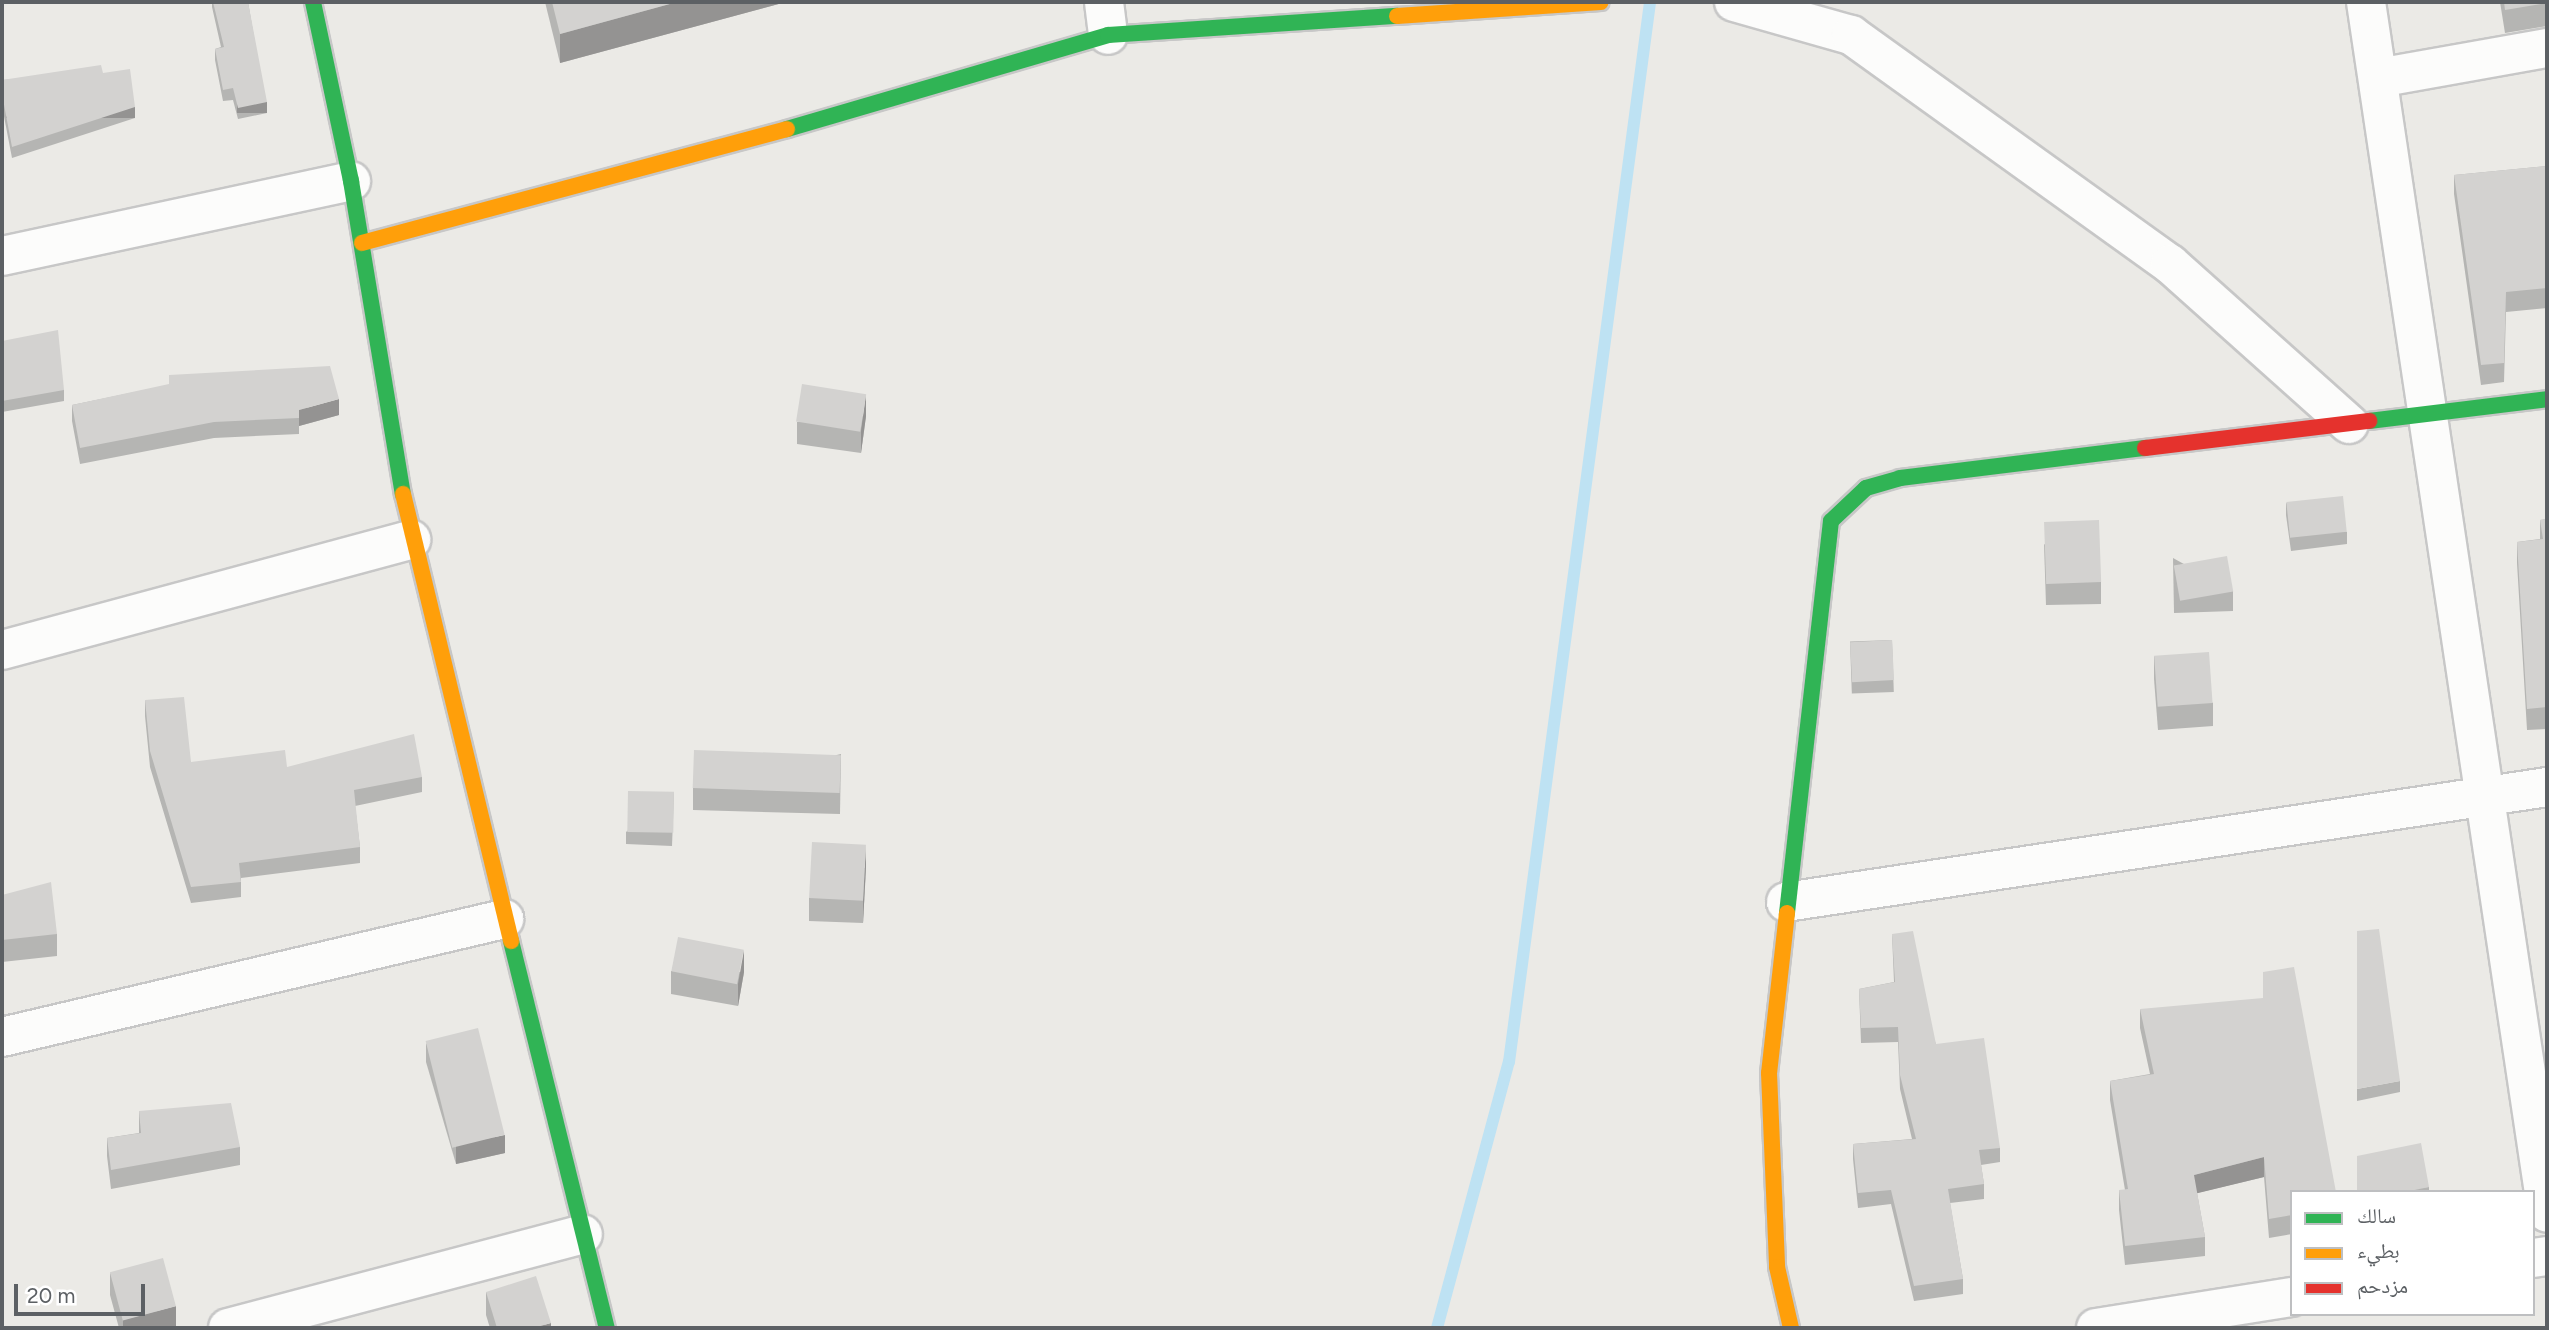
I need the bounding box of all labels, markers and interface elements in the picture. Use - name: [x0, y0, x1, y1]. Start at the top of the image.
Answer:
- legend: [2290, 1190, 2535, 1316]
- text: سالك: [2357, 1203, 2396, 1228]
- text: بطيء: [2357, 1238, 2400, 1263]
- scale bar: [18, 1270, 149, 1314]
- text: مزدحم: [2357, 1273, 2408, 1298]
- text: 20 m: [27, 1283, 75, 1308]

